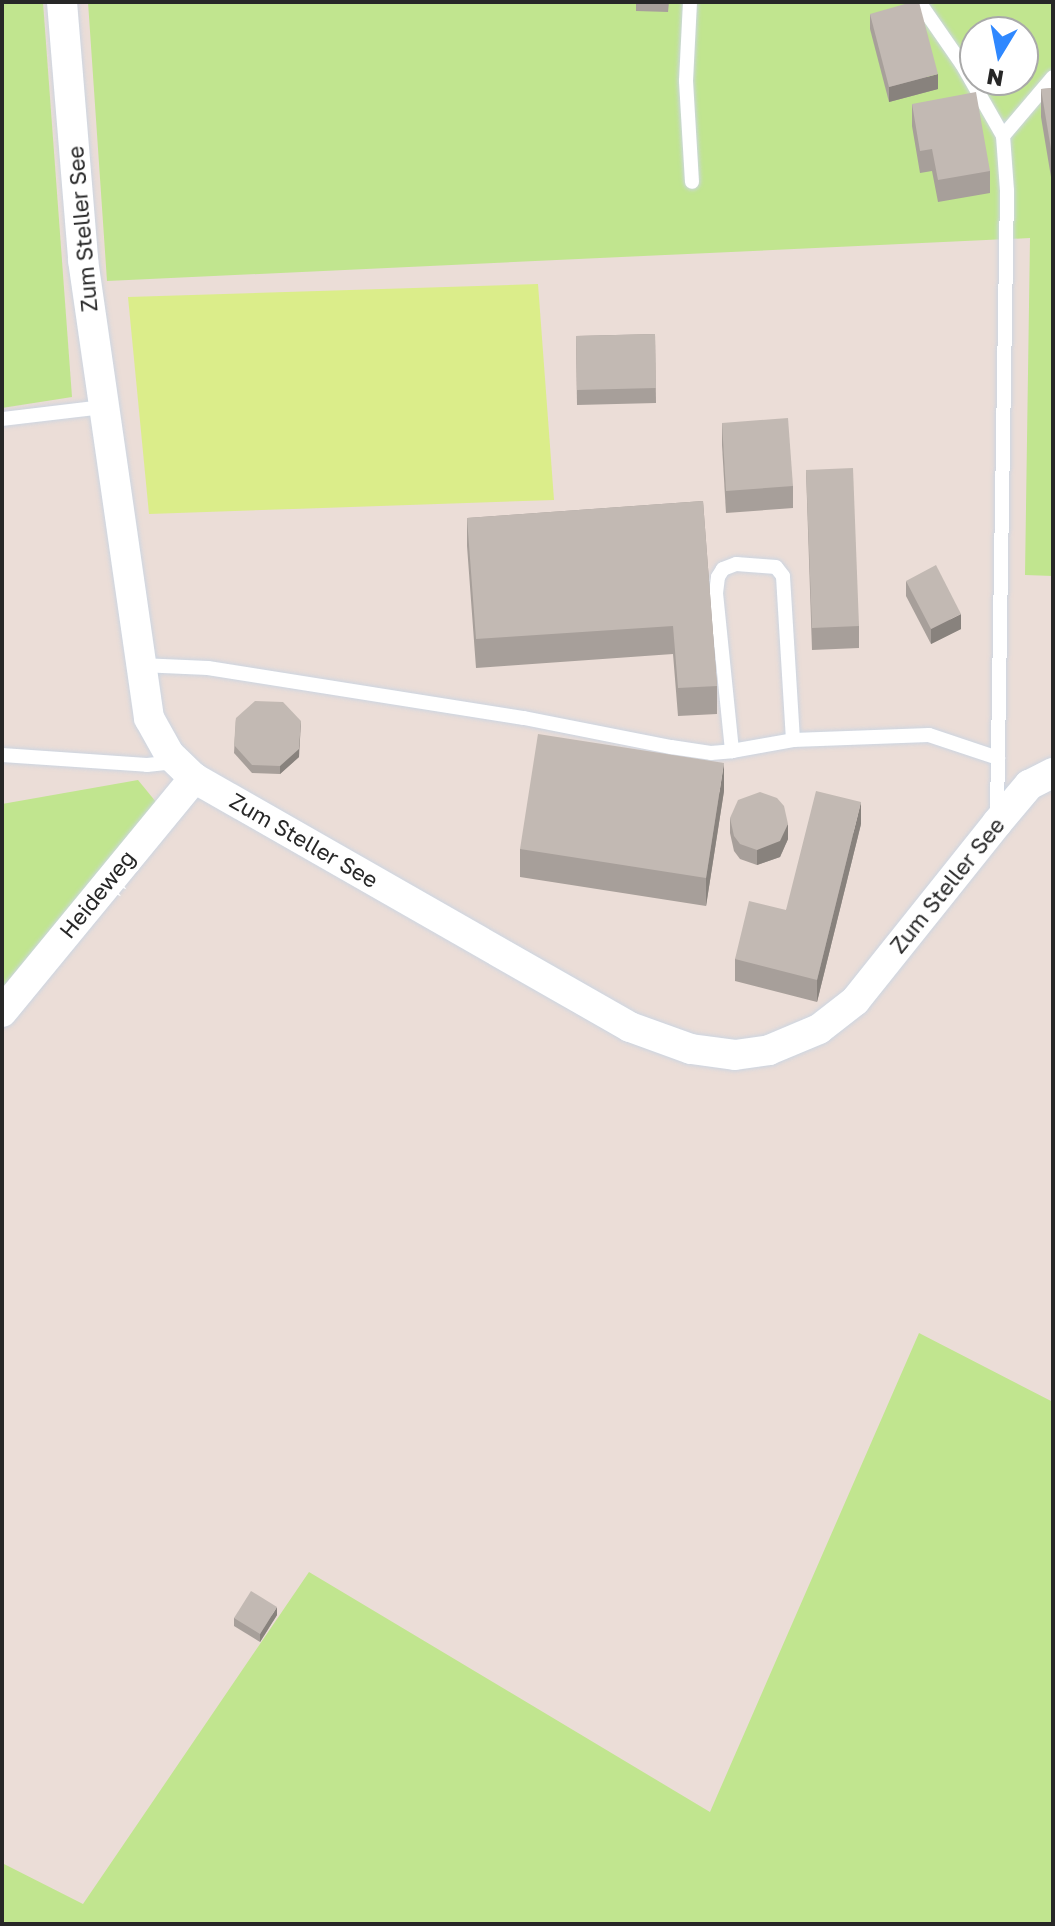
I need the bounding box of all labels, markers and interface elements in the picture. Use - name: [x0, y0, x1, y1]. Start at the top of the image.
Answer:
- north arrow: [959, 16, 1039, 96]
- text: N: [985, 63, 1006, 93]
- street label: Zum Steller See: [62, 145, 102, 313]
- street label: Zum Steller See: [225, 787, 383, 893]
- street label: Zum Steller See: [884, 812, 1010, 958]
- street label: Heideweg: [54, 845, 140, 943]

